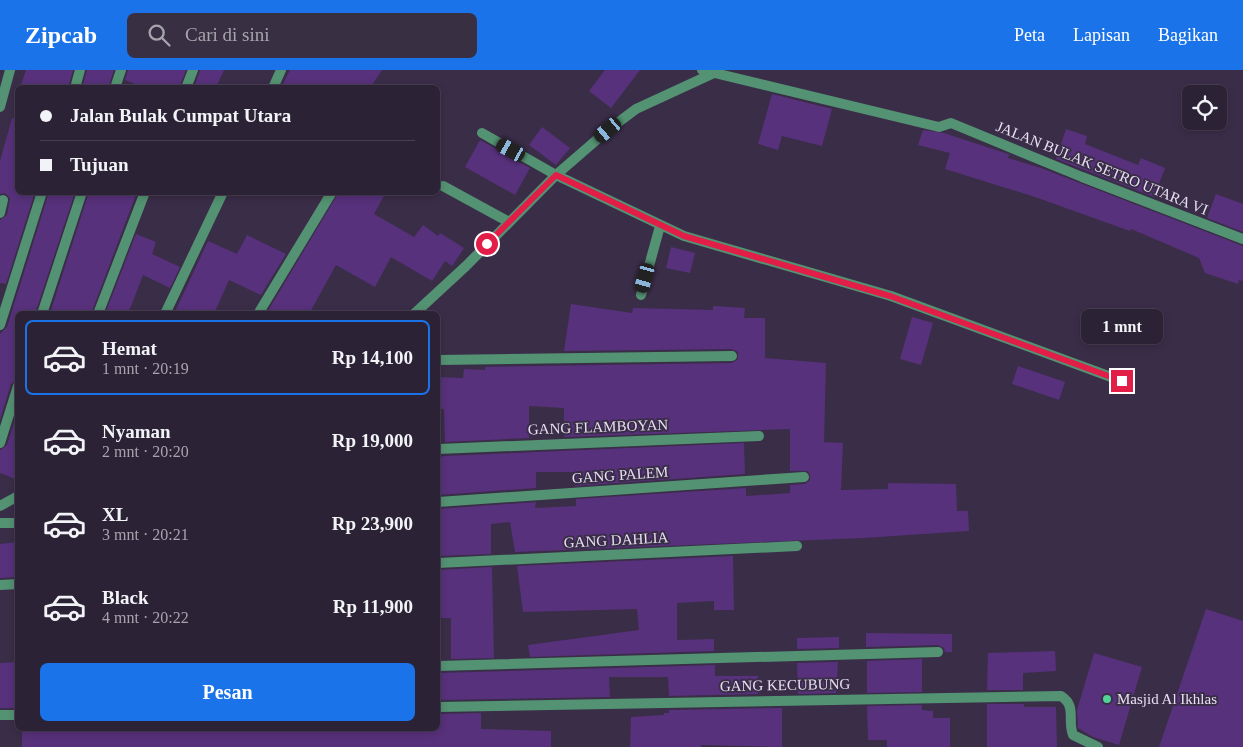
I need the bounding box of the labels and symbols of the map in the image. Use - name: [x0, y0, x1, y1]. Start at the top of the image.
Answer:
- car: [591, 115, 624, 145]
- street label: JALAN BULAK SETRO UTARA VI: [994, 118, 1210, 218]
- car: [494, 136, 527, 164]
- route start: [476, 233, 498, 255]
- car: [633, 262, 656, 294]
- callout: 1 mnt: [1081, 308, 1163, 344]
- route end: [1111, 370, 1133, 392]
- street label: GANG FLAMBOYAN: [528, 417, 669, 437]
- street label: GANG PALEM: [571, 464, 669, 486]
- street label: GANG DAHLIA: [563, 529, 669, 551]
- street label: GANG KECUBUNG: [720, 676, 851, 694]
- place label: Masjid Al Ikhlas: [1117, 691, 1217, 707]
- marker: Masjid Al Ikhlas: [1101, 693, 1113, 705]

